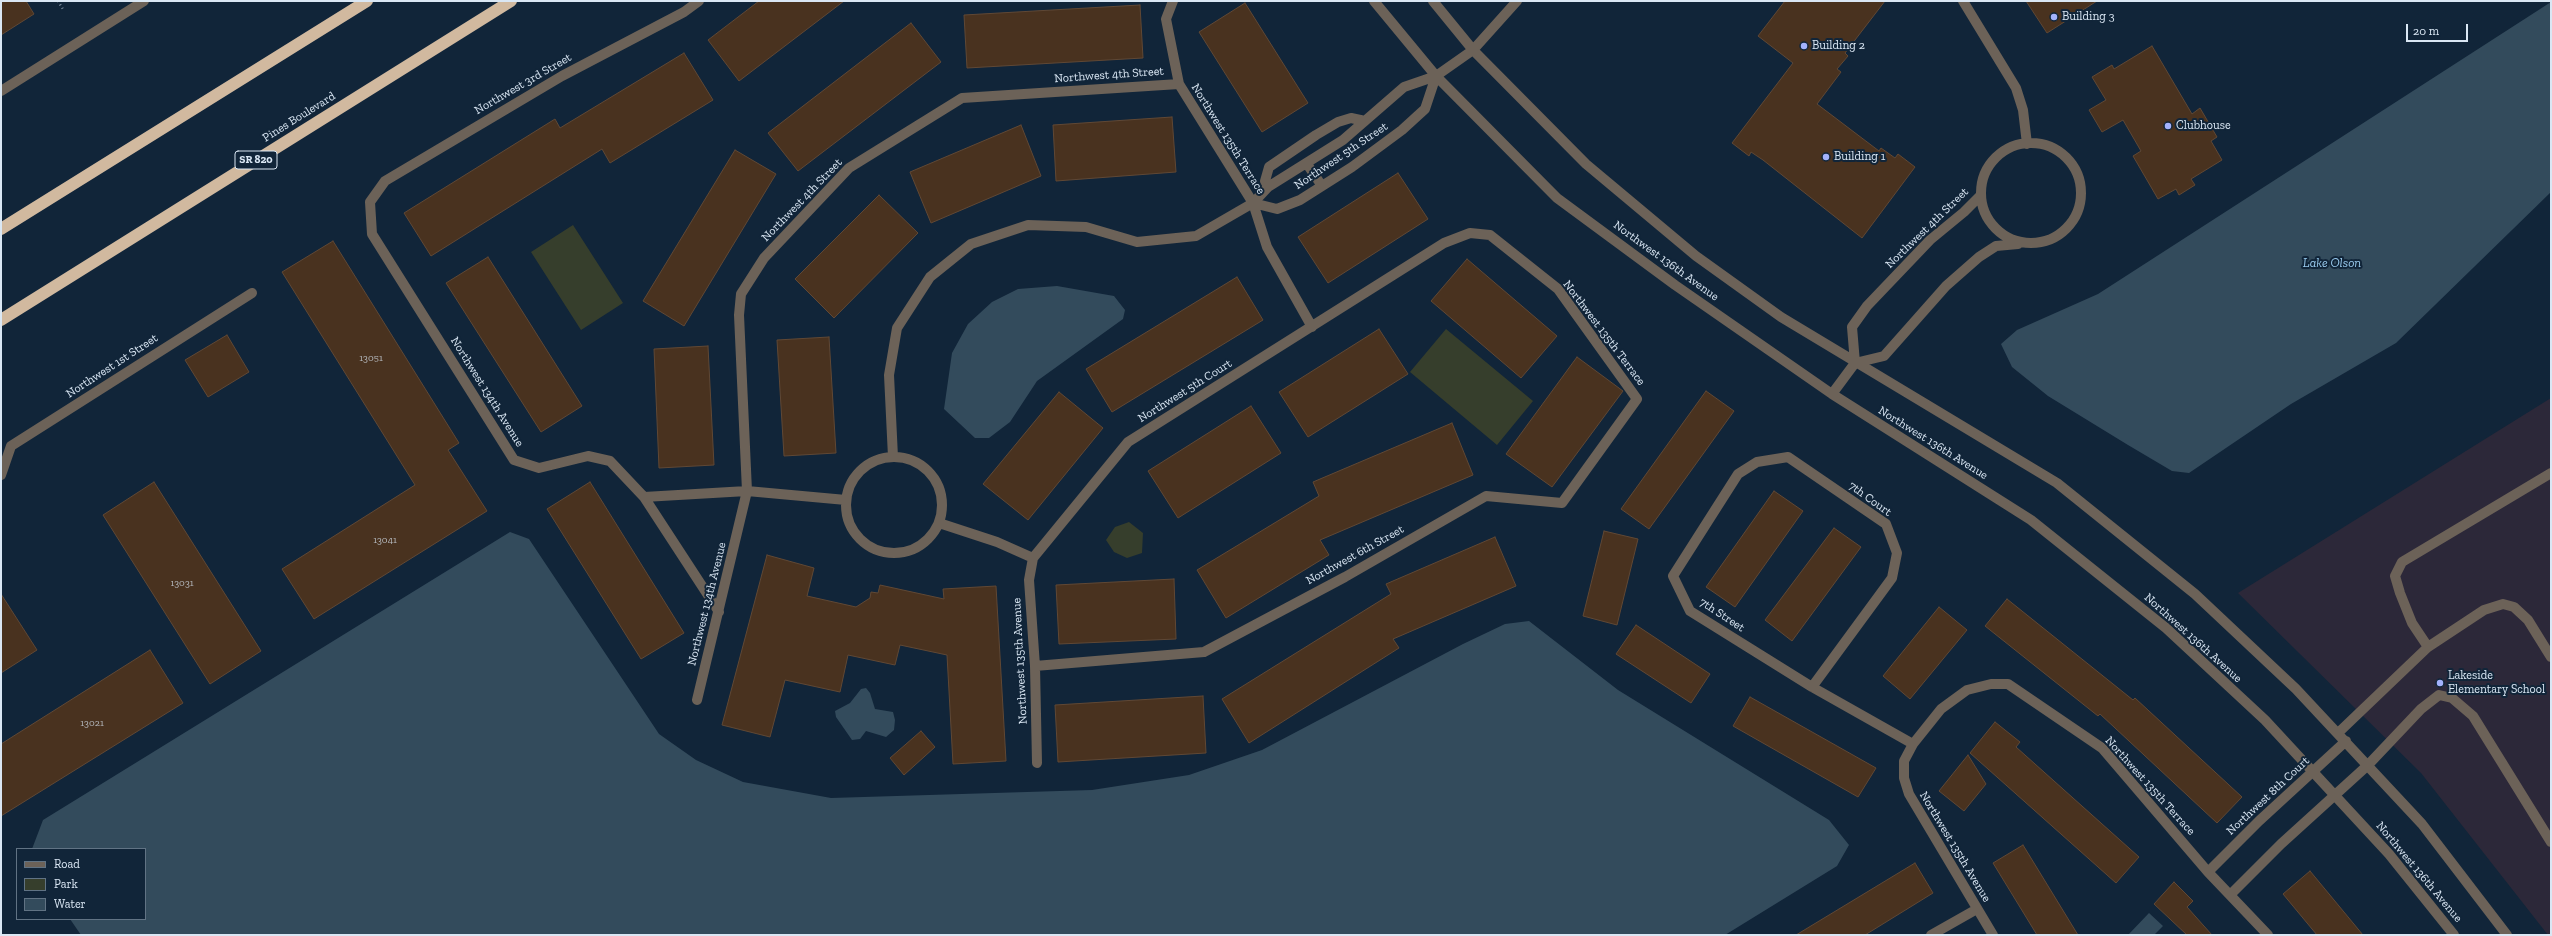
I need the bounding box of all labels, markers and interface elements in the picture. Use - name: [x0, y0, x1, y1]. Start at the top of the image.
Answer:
- place label: Building 3: [2062, 10, 2115, 24]
- marker: Building 3: [2049, 12, 2059, 22]
- scale bar: [2408, 16, 2470, 42]
- text: 20 m: [2413, 24, 2439, 38]
- place label: Building 2: [1812, 39, 1865, 53]
- marker: Building 2: [1799, 41, 1809, 51]
- street label: Northwest 3rd Street: [472, 50, 574, 118]
- street label: Northwest 4th Street: [1054, 64, 1164, 86]
- street label: Northwest 135th Terrace: [1188, 81, 1268, 197]
- street label: Pines Boulevard: [260, 89, 338, 145]
- street label: Northwest 5th Street: [1292, 119, 1390, 193]
- place label: Clubhouse: [2176, 119, 2231, 133]
- marker: Clubhouse: [2163, 121, 2173, 131]
- place label: Building 1: [1834, 150, 1885, 164]
- road number: SR 820: [235, 151, 277, 169]
- marker: Building 1: [1821, 152, 1831, 162]
- street label: Northwest 4th Street: [759, 155, 845, 245]
- street label: Northwest 4th Street: [1882, 185, 1972, 271]
- street label: Northwest 136th Avenue: [1611, 218, 1721, 304]
- water label: Lake Olson: [2303, 255, 2361, 271]
- street label: Northwest 135th Terrace: [1560, 278, 1648, 388]
- street label: Northwest 1st Street: [63, 331, 161, 401]
- street label: Northwest 134th Avenue: [447, 334, 527, 450]
- house number: 13051: [359, 352, 383, 364]
- street label: Northwest 5th Court: [1135, 356, 1235, 426]
- street label: Northwest 136th Avenue: [1875, 403, 1991, 483]
- street label: 7th Court: [1846, 479, 1894, 519]
- street label: Northwest 6th Street: [1304, 522, 1406, 588]
- house number: 13041: [373, 534, 397, 546]
- street label: Northwest 134th Avenue: [685, 541, 729, 667]
- house number: 13031: [170, 577, 194, 589]
- street label: Northwest 136th Avenue: [2141, 590, 2245, 686]
- street label: 7th Street: [1697, 595, 1747, 635]
- street label: Northwest 135th Avenue: [1010, 598, 1030, 724]
- place label: Lakeside Elementary School: [2448, 669, 2545, 697]
- marker: Lakeside Elementary School: [2435, 678, 2445, 688]
- house number: 13021: [80, 717, 104, 729]
- street label: Northwest 135th Terrace: [2102, 734, 2198, 838]
- street label: Northwest 8th Court: [2223, 754, 2313, 838]
- street label: Northwest 135th Avenue: [1916, 789, 1994, 905]
- street label: Northwest 136th Avenue: [2373, 819, 2465, 925]
- legend: [16, 848, 146, 920]
- text: Road: [54, 857, 80, 871]
- text: Park: [54, 877, 78, 891]
- text: Water: [54, 897, 86, 911]

